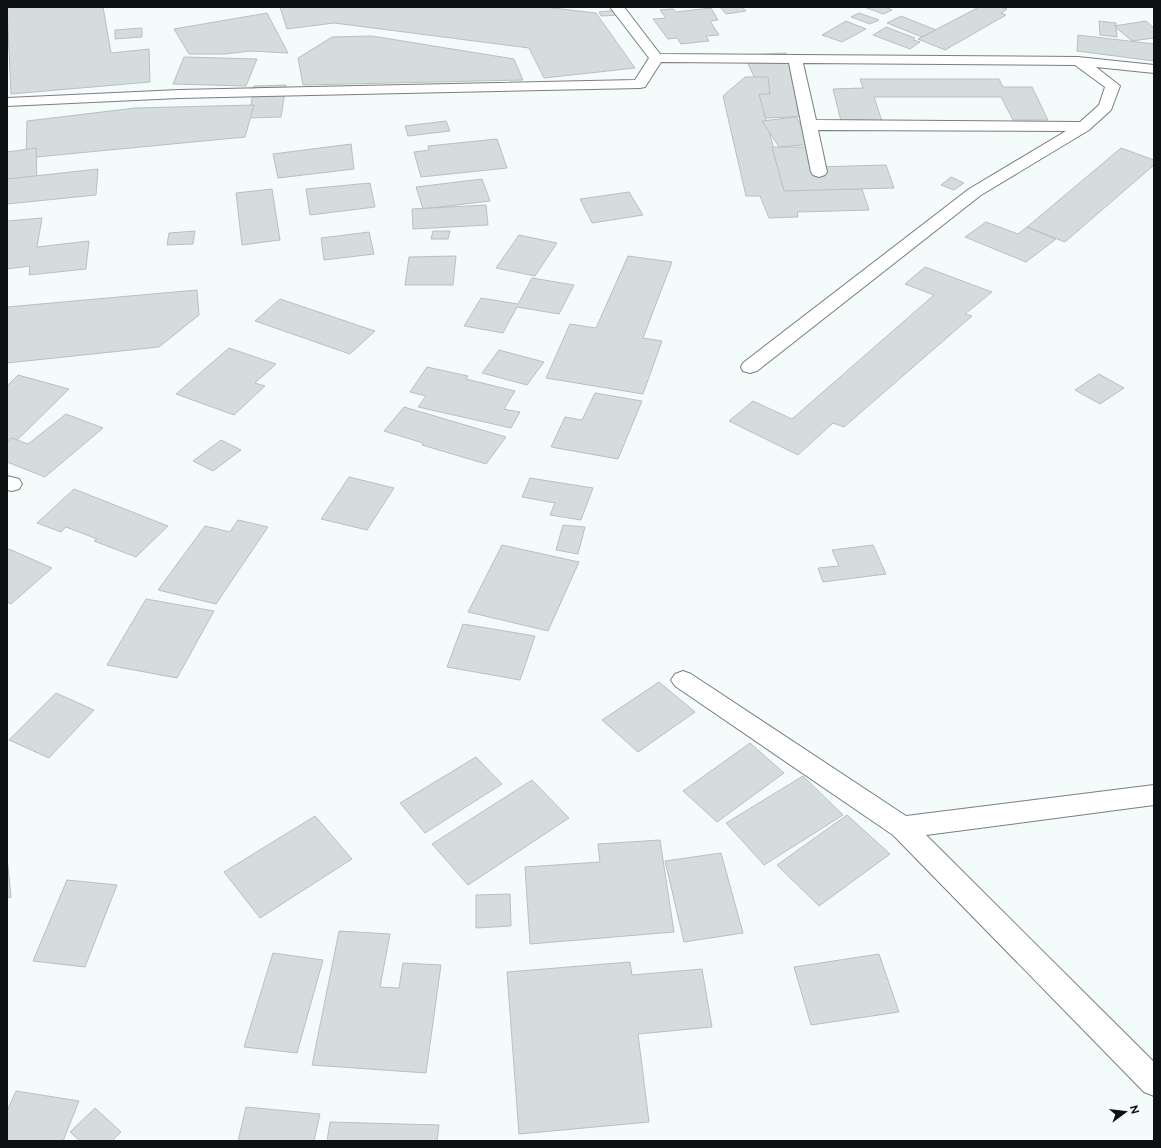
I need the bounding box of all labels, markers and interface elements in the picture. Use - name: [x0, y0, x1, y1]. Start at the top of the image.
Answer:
- north arrow: [1105, 1092, 1145, 1132]
- text: N: [1127, 1104, 1142, 1115]

